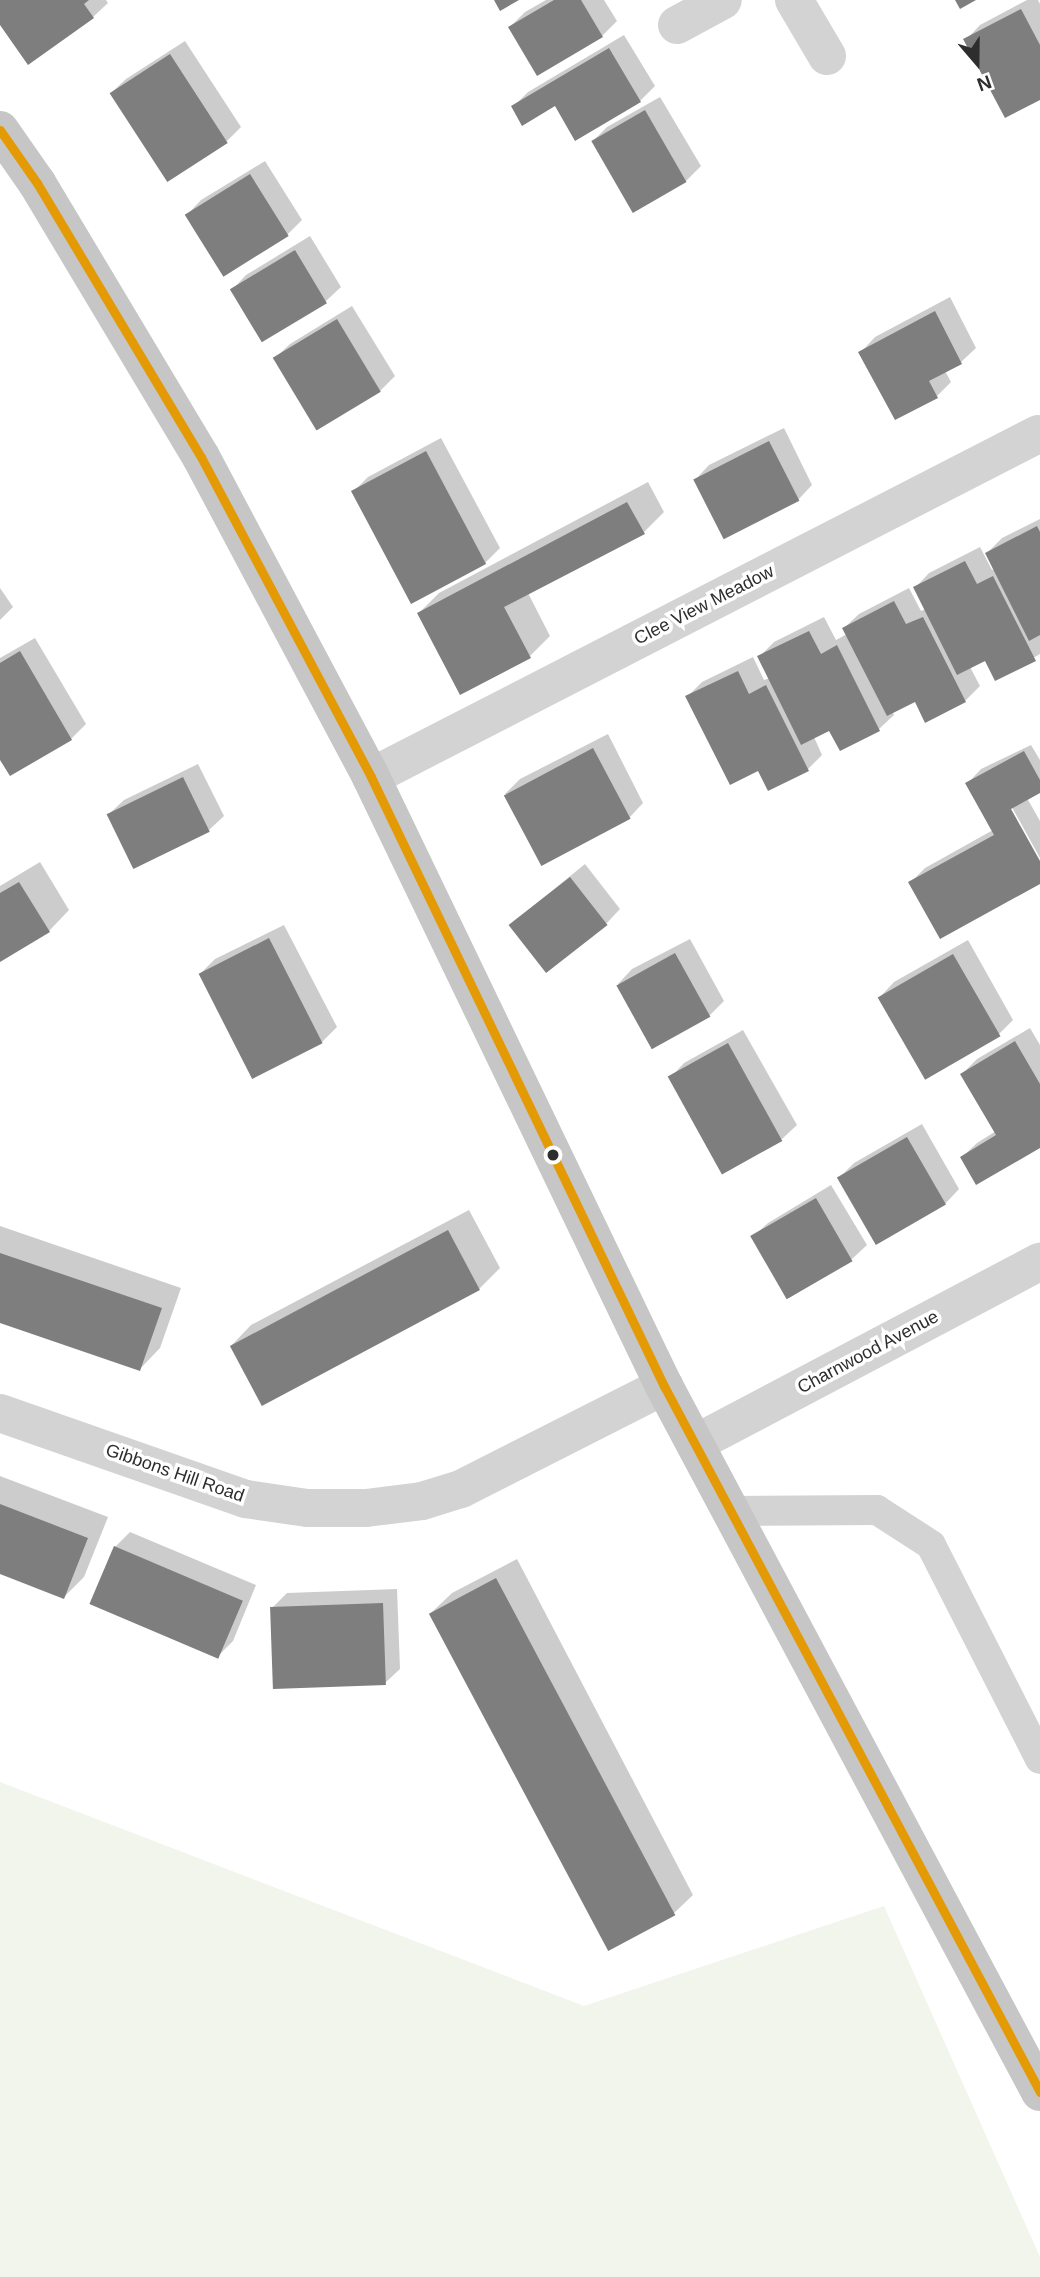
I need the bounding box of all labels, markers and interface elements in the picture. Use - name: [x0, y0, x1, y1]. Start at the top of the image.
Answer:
- north arrow: [942, 28, 1012, 98]
- text: N: [974, 71, 994, 95]
- street label: Clee View Meadow: [631, 560, 777, 650]
- unlabelled marker: [546, 1148, 560, 1162]
- street label: Charnwood Avenue: [793, 1305, 943, 1399]
- street label: Gibbons Hill Road: [103, 1439, 247, 1507]

